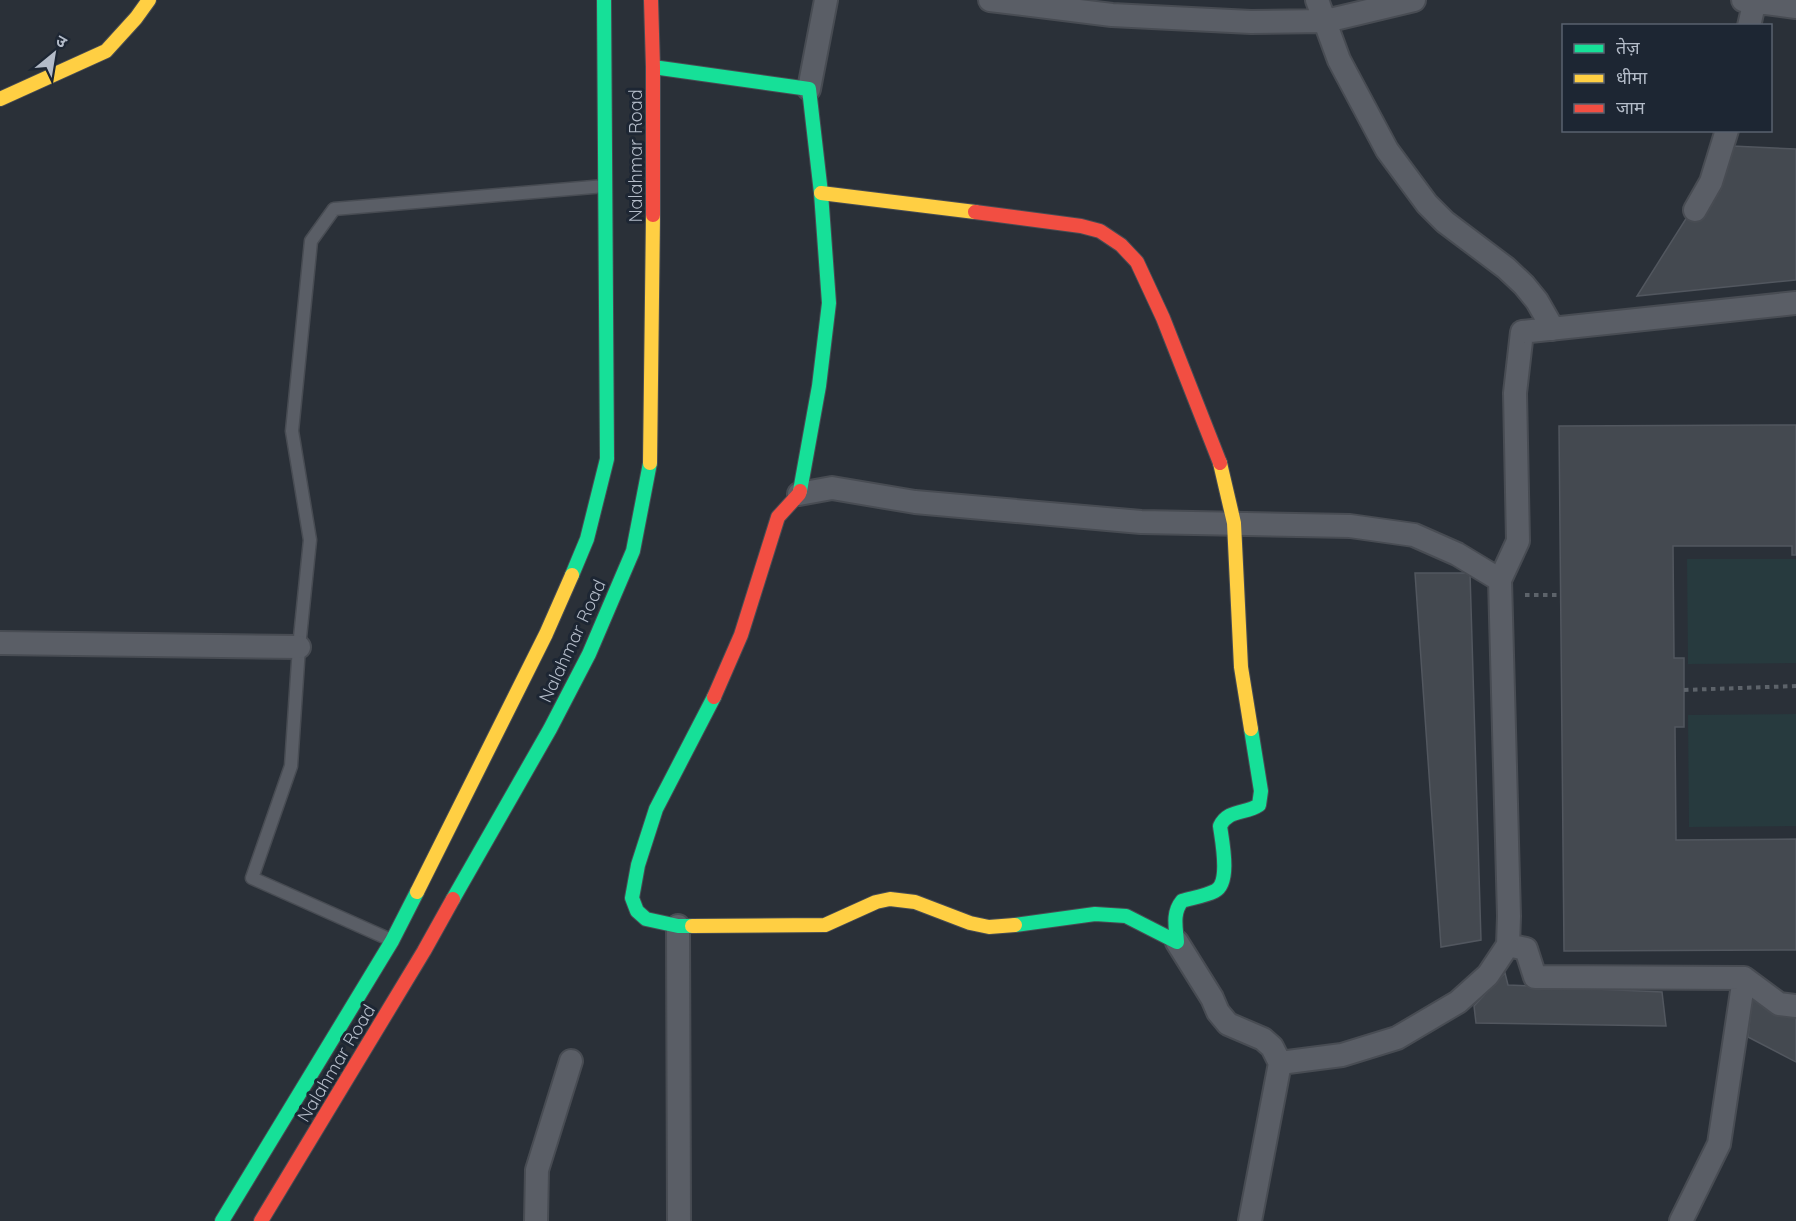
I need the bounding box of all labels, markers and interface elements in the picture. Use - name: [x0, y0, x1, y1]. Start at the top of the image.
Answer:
- north arrow: [24, 24, 84, 84]
- legend: [1562, 24, 1772, 132]
- text: उ: [52, 30, 71, 52]
- text: तेज़: [1616, 36, 1640, 59]
- text: धीमा: [1616, 66, 1647, 89]
- street label: Nalahmar Road: [624, 89, 647, 223]
- text: जाम: [1616, 96, 1646, 119]
- street label: Nalahmar Road: [533, 576, 611, 706]
- street label: Nalahmar Road: [292, 1000, 380, 1126]

